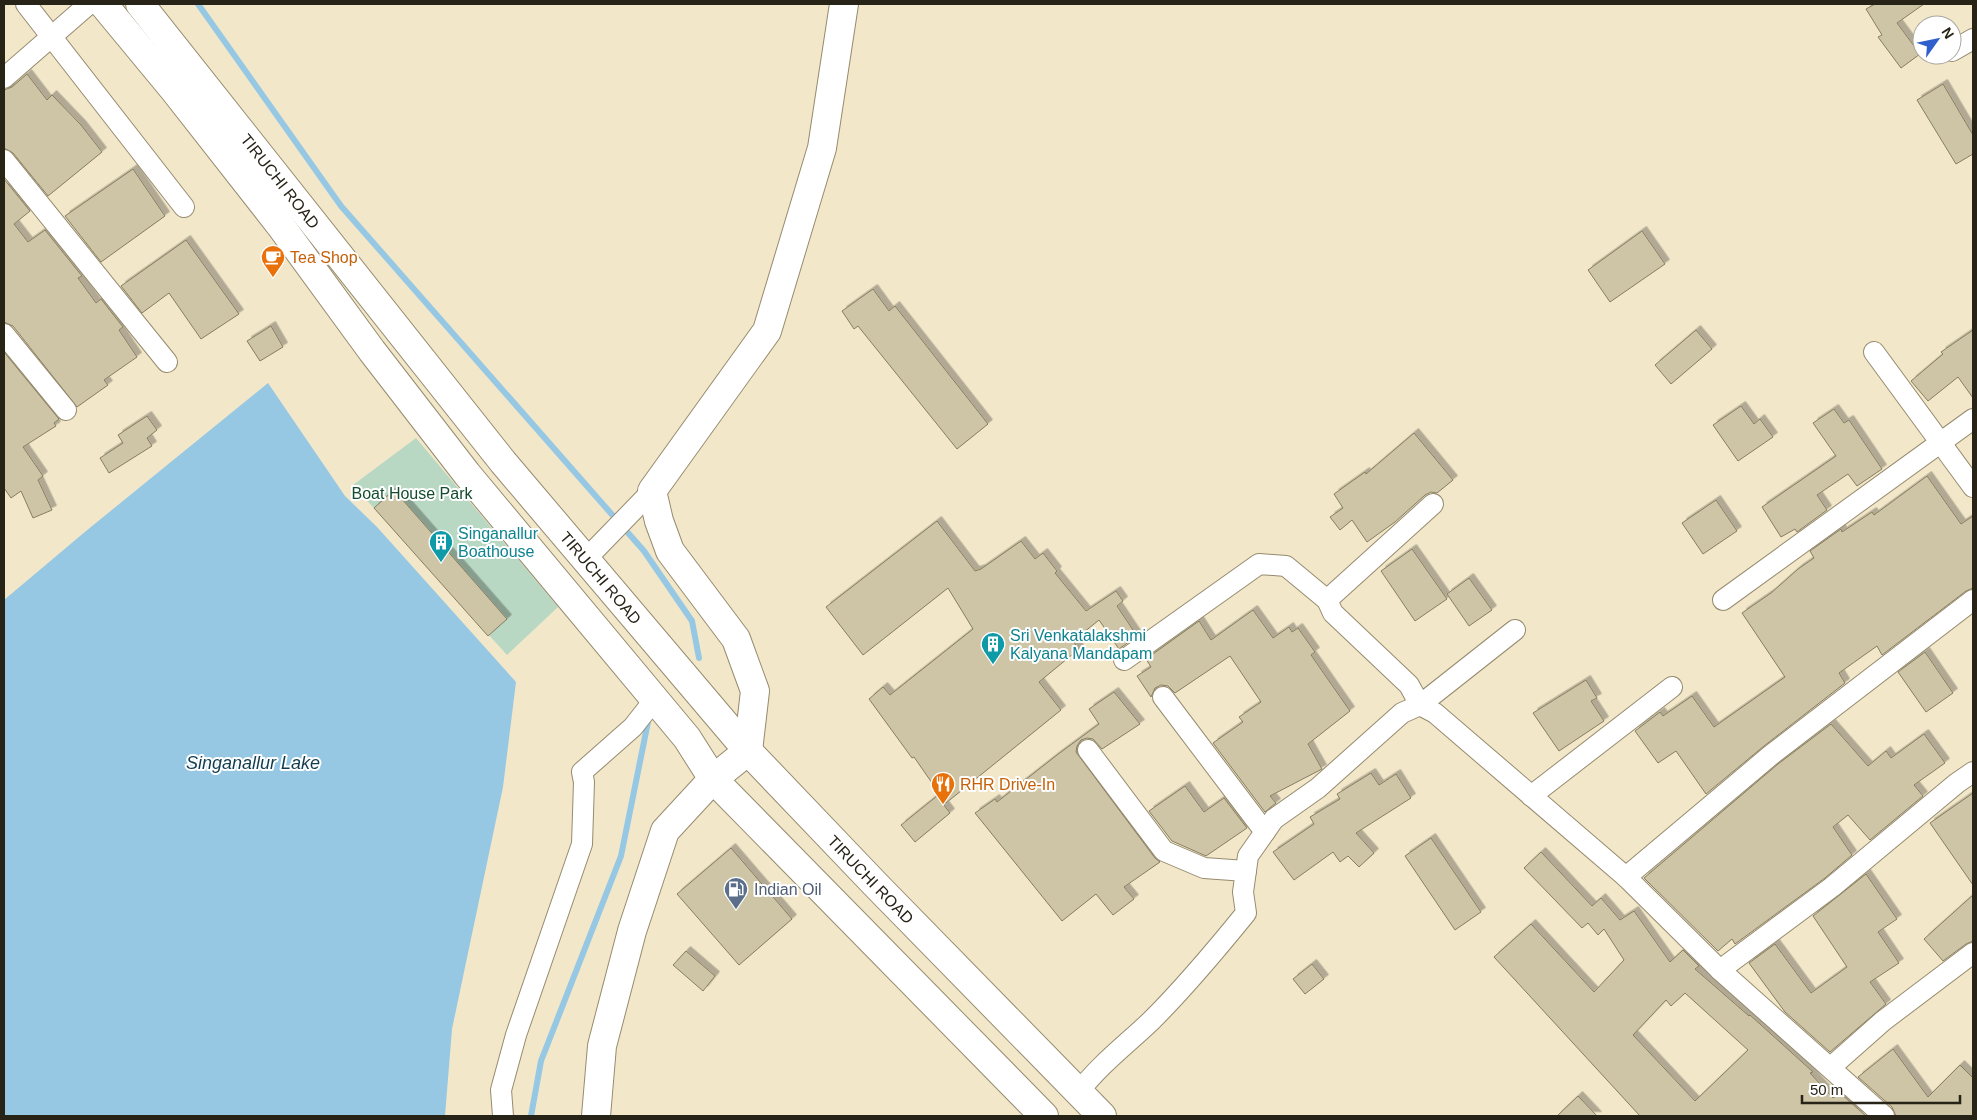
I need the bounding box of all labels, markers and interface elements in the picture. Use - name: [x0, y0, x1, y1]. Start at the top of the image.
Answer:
- north arrow: [1912, 15, 1962, 65]
- text: N: [1938, 24, 1957, 42]
- street label: TIRUCHI ROAD: [238, 131, 323, 232]
- cafe icon: Tea Shop: [260, 244, 286, 278]
- place label: Tea Shop: [290, 249, 358, 266]
- park label: Boat House Park: [352, 485, 473, 502]
- place label: Singanallur Boathouse: [458, 525, 539, 560]
- street label: TIRUCHI ROAD: [557, 528, 645, 627]
- building icon: Singanallur Boathouse: [428, 529, 454, 563]
- place label: Sri Venkatalakshmi Kalyana Mandapam: [1010, 627, 1152, 662]
- building icon: Sri Venkatalakshmi Kalyana Mandapam: [980, 631, 1006, 665]
- water label: Singanallur Lake: [186, 753, 320, 773]
- restaurant icon: RHR Drive-In: [930, 771, 956, 805]
- place label: RHR Drive-In: [960, 776, 1055, 793]
- street label: TIRUCHI ROAD: [825, 832, 917, 927]
- fuel station icon: Indian Oil: [723, 876, 749, 910]
- place label: Indian Oil: [754, 881, 822, 898]
- scale bar: [1802, 1072, 1960, 1104]
- text: 50 m: [1810, 1081, 1843, 1098]

